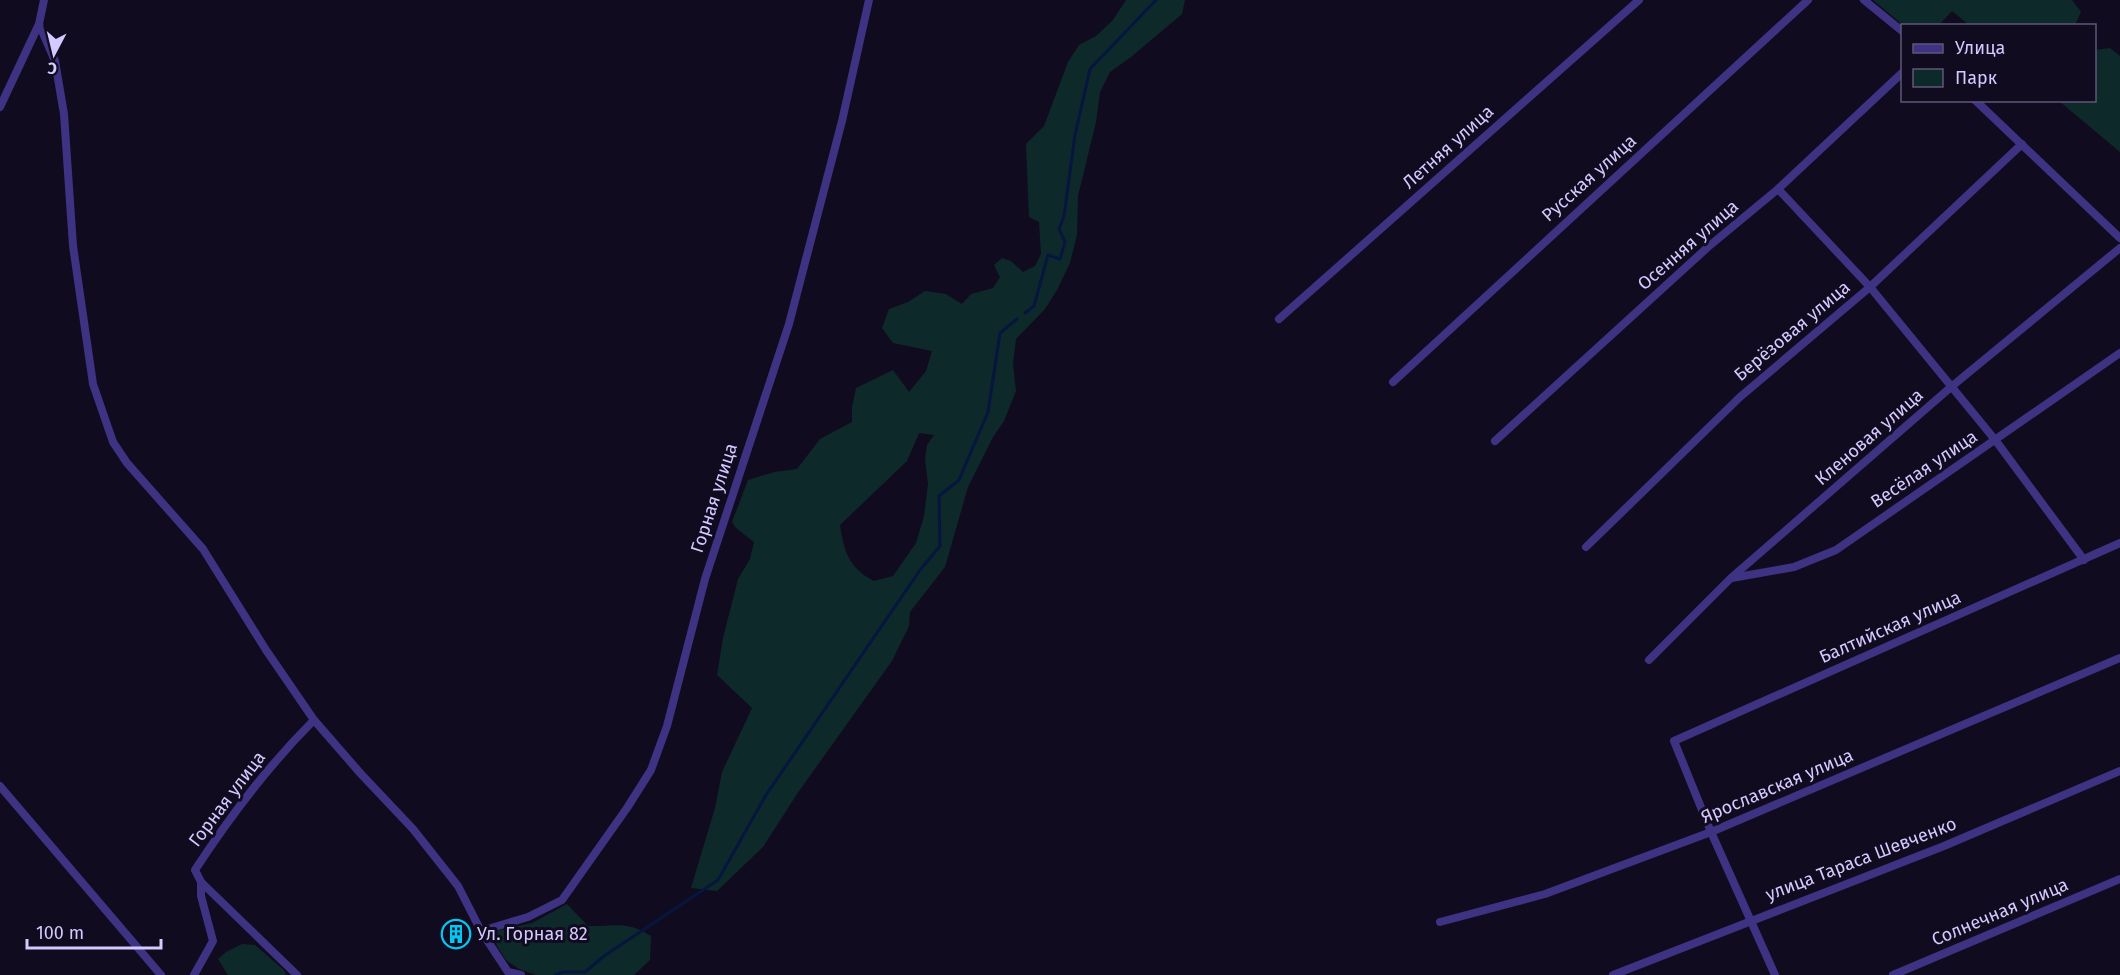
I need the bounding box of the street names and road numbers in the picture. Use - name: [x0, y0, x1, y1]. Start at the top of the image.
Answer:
- street label: Летняя улица: [1398, 100, 1498, 194]
- street label: Русская улица: [1537, 130, 1641, 226]
- street label: Осенняя улица: [1633, 195, 1743, 295]
- street label: Берёзовая улица: [1730, 276, 1854, 386]
- street label: Кленовая улица: [1810, 384, 1928, 490]
- street label: Весёлая улица: [1867, 425, 1981, 513]
- street label: Горная улица: [686, 440, 742, 556]
- street label: Балтийская улица: [1816, 586, 1964, 668]
- street label: Ярославская улица: [1698, 744, 1856, 828]
- street label: Горная улица: [184, 747, 270, 851]
- street label: улица Тараса Шевченко: [1762, 812, 1960, 906]
- street label: Солнечная улица: [1928, 873, 2072, 951]

